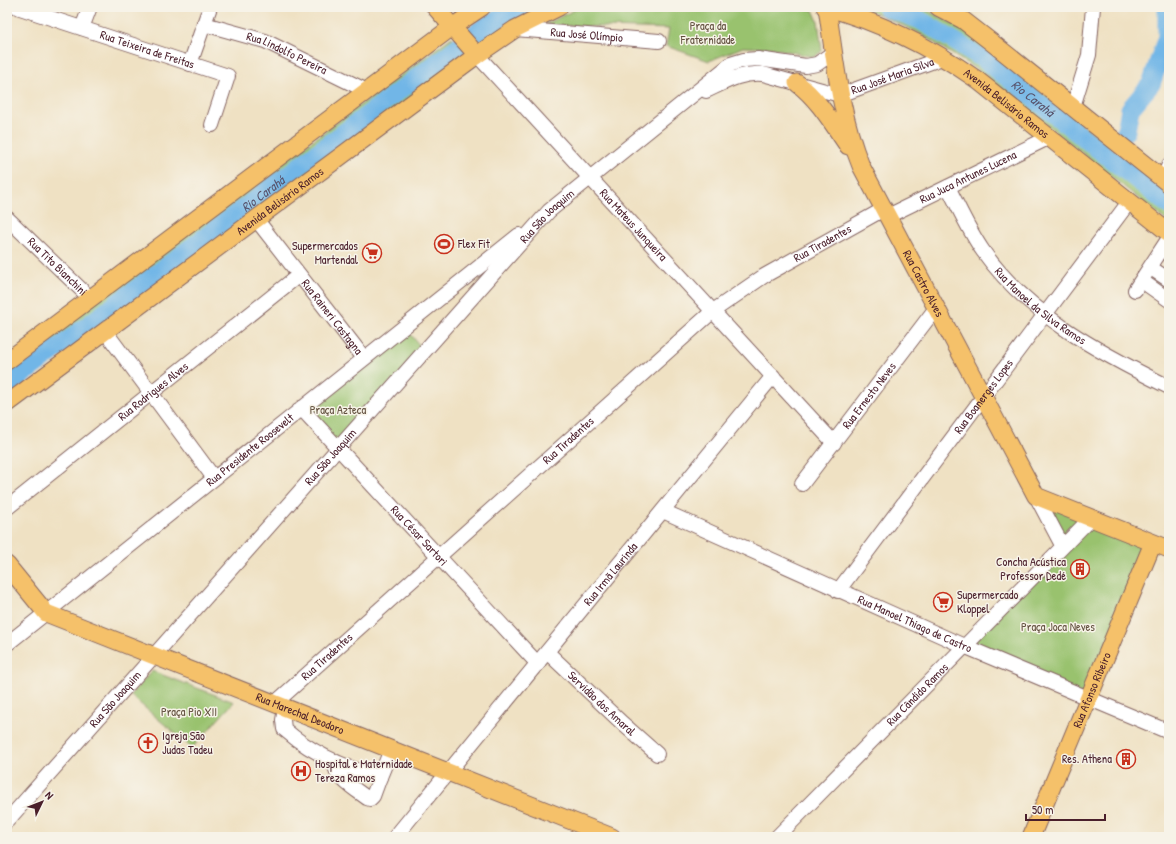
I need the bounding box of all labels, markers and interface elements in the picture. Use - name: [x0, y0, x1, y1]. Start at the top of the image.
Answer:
- park label: Praça da Fraternidade: [680, 17, 735, 48]
- street label: Rua José Olímpio: [550, 23, 624, 46]
- street label: Rua Teixeira de Freitas: [98, 26, 197, 73]
- street label: Rua Lindolfo Pereira: [245, 27, 330, 78]
- street label: Rua José Maria Silva: [849, 53, 936, 98]
- street label: Avenida Belisário Ramos: [960, 64, 1053, 142]
- water label: Rio Carahá: [1008, 75, 1060, 122]
- street label: Rua Juca Antunes Lucena: [916, 146, 1019, 207]
- street label: Avenida Belisário Ramos: [233, 163, 327, 239]
- water label: Rio Carahá: [237, 170, 290, 216]
- street label: Rua São Joaquim: [515, 185, 578, 247]
- street label: Rua Mateus Junqueira: [596, 185, 672, 265]
- street label: Rua Tiradentes: [790, 220, 855, 266]
- street label: Rua Tito Bianchini: [24, 233, 91, 299]
- sports icon: Flex Fit: [433, 233, 455, 255]
- place label: Flex Fit: [457, 235, 491, 252]
- place label: Supermercados Martendal: [292, 237, 359, 268]
- supermarket icon: Supermercados Martendal: [361, 242, 383, 264]
- street label: Rua Castro Alves: [899, 247, 949, 320]
- street label: Rua Manoel da Silva Ramos: [991, 263, 1090, 349]
- street label: Rua Raineri Castagna: [298, 275, 367, 358]
- street label: Rua Boanerges Lopes: [950, 355, 1017, 437]
- street label: Rua Rodrigues Alves: [114, 357, 192, 424]
- street label: Rua Ernesto Neves: [838, 358, 900, 432]
- park label: Praça Azteca: [310, 401, 367, 418]
- street label: Rua Presidente Roosevelt: [202, 409, 298, 490]
- street label: Rua Tiradentes: [539, 412, 598, 468]
- street label: Rua São Joaquim: [300, 424, 360, 489]
- street label: Rua César Sartori: [387, 501, 452, 569]
- street label: Rua Irmã Laurinda: [579, 538, 641, 609]
- place label: Concha Acústica Professor Dedé: [996, 553, 1066, 584]
- building icon: Concha Acústica Professor Dedé: [1069, 558, 1091, 580]
- place label: Supermercado Kloppel: [957, 586, 1018, 617]
- street label: Rua Manoel Thiago de Castro: [855, 590, 975, 656]
- supermarket icon: Supermercado Kloppel: [932, 591, 954, 613]
- park label: Praça Joca Neves: [1021, 618, 1095, 635]
- street label: Rua Tiradentes: [297, 628, 356, 684]
- street label: Rua Afonso Ribeiro: [1068, 649, 1115, 730]
- street label: Rua Cândido Ramos: [882, 659, 952, 729]
- street label: Rua São Joaquim: [85, 667, 145, 731]
- street label: Servidão dos Amaral: [564, 667, 640, 740]
- street label: Rua Marechal Deodoro: [253, 688, 347, 738]
- park label: Praça Pio XII: [161, 703, 217, 720]
- place label: Igreja São Judas Tadeu: [162, 727, 213, 758]
- church icon: Igreja São Judas Tadeu: [137, 732, 159, 754]
- building icon: Res. Athena: [1115, 748, 1137, 770]
- place label: Res. Athena: [1062, 750, 1112, 767]
- place label: Hospital e Maternidade Tereza Ramos: [315, 755, 413, 786]
- hospital icon: Hospital e Maternidade Tereza Ramos: [290, 760, 312, 782]
- north arrow: [22, 782, 62, 822]
- text: N: [42, 788, 57, 802]
- scale bar: [1026, 796, 1105, 822]
- text: 50 m: [1032, 801, 1053, 818]

